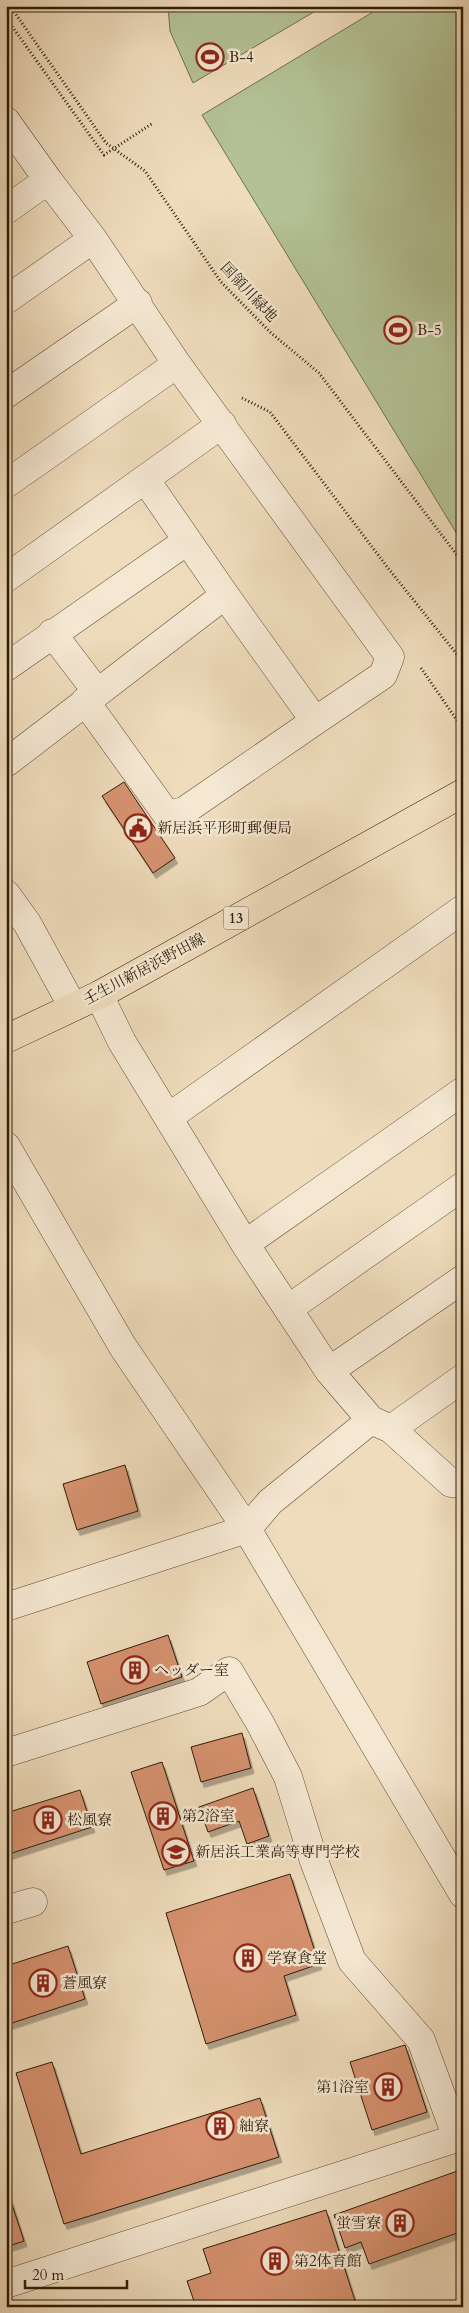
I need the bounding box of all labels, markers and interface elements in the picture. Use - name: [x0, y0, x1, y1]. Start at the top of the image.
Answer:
- sports icon: B-4: [195, 42, 225, 72]
- place label: B-4: [229, 47, 254, 67]
- street label: 国領川緑地: [216, 258, 282, 326]
- sports icon: B-5: [383, 315, 413, 345]
- place label: B-5: [417, 320, 442, 340]
- public building icon: 新居浜平形町郵便局: [123, 813, 153, 843]
- place label: 新居浜平形町郵便局: [157, 818, 292, 838]
- road number: 13: [224, 906, 248, 930]
- street label: 壬生川新居浜野田線: [80, 928, 208, 1010]
- building icon: ヘッダー室: [120, 1655, 150, 1685]
- place label: ヘッダー室: [154, 1660, 229, 1680]
- building icon: 第2浴室: [148, 1801, 178, 1831]
- building icon: 松風寮: [33, 1805, 63, 1835]
- place label: 第2浴室: [182, 1806, 235, 1826]
- place label: 松風寮: [67, 1810, 112, 1830]
- school or university icon: 新居浜工業高等専門学校: [161, 1837, 191, 1867]
- place label: 新居浜工業高等専門学校: [195, 1842, 360, 1862]
- building icon: 学寮食堂: [233, 1943, 263, 1973]
- place label: 学寮食堂: [267, 1948, 327, 1968]
- building icon: 蒼風寮: [28, 1968, 58, 1998]
- place label: 蒼風寮: [62, 1973, 107, 1993]
- building icon: 第1浴室: [373, 2072, 403, 2102]
- place label: 第1浴室: [316, 2077, 369, 2097]
- building icon: 紬寮: [205, 2111, 235, 2141]
- place label: 紬寮: [239, 2116, 269, 2136]
- building icon: 蛍雪寮: [385, 2208, 415, 2238]
- place label: 蛍雪寮: [336, 2213, 381, 2233]
- building icon: 第2体育館: [260, 2246, 290, 2276]
- place label: 第2体育館: [294, 2251, 362, 2271]
- scale bar: [25, 2258, 128, 2290]
- text: 20 m: [32, 2265, 64, 2285]

